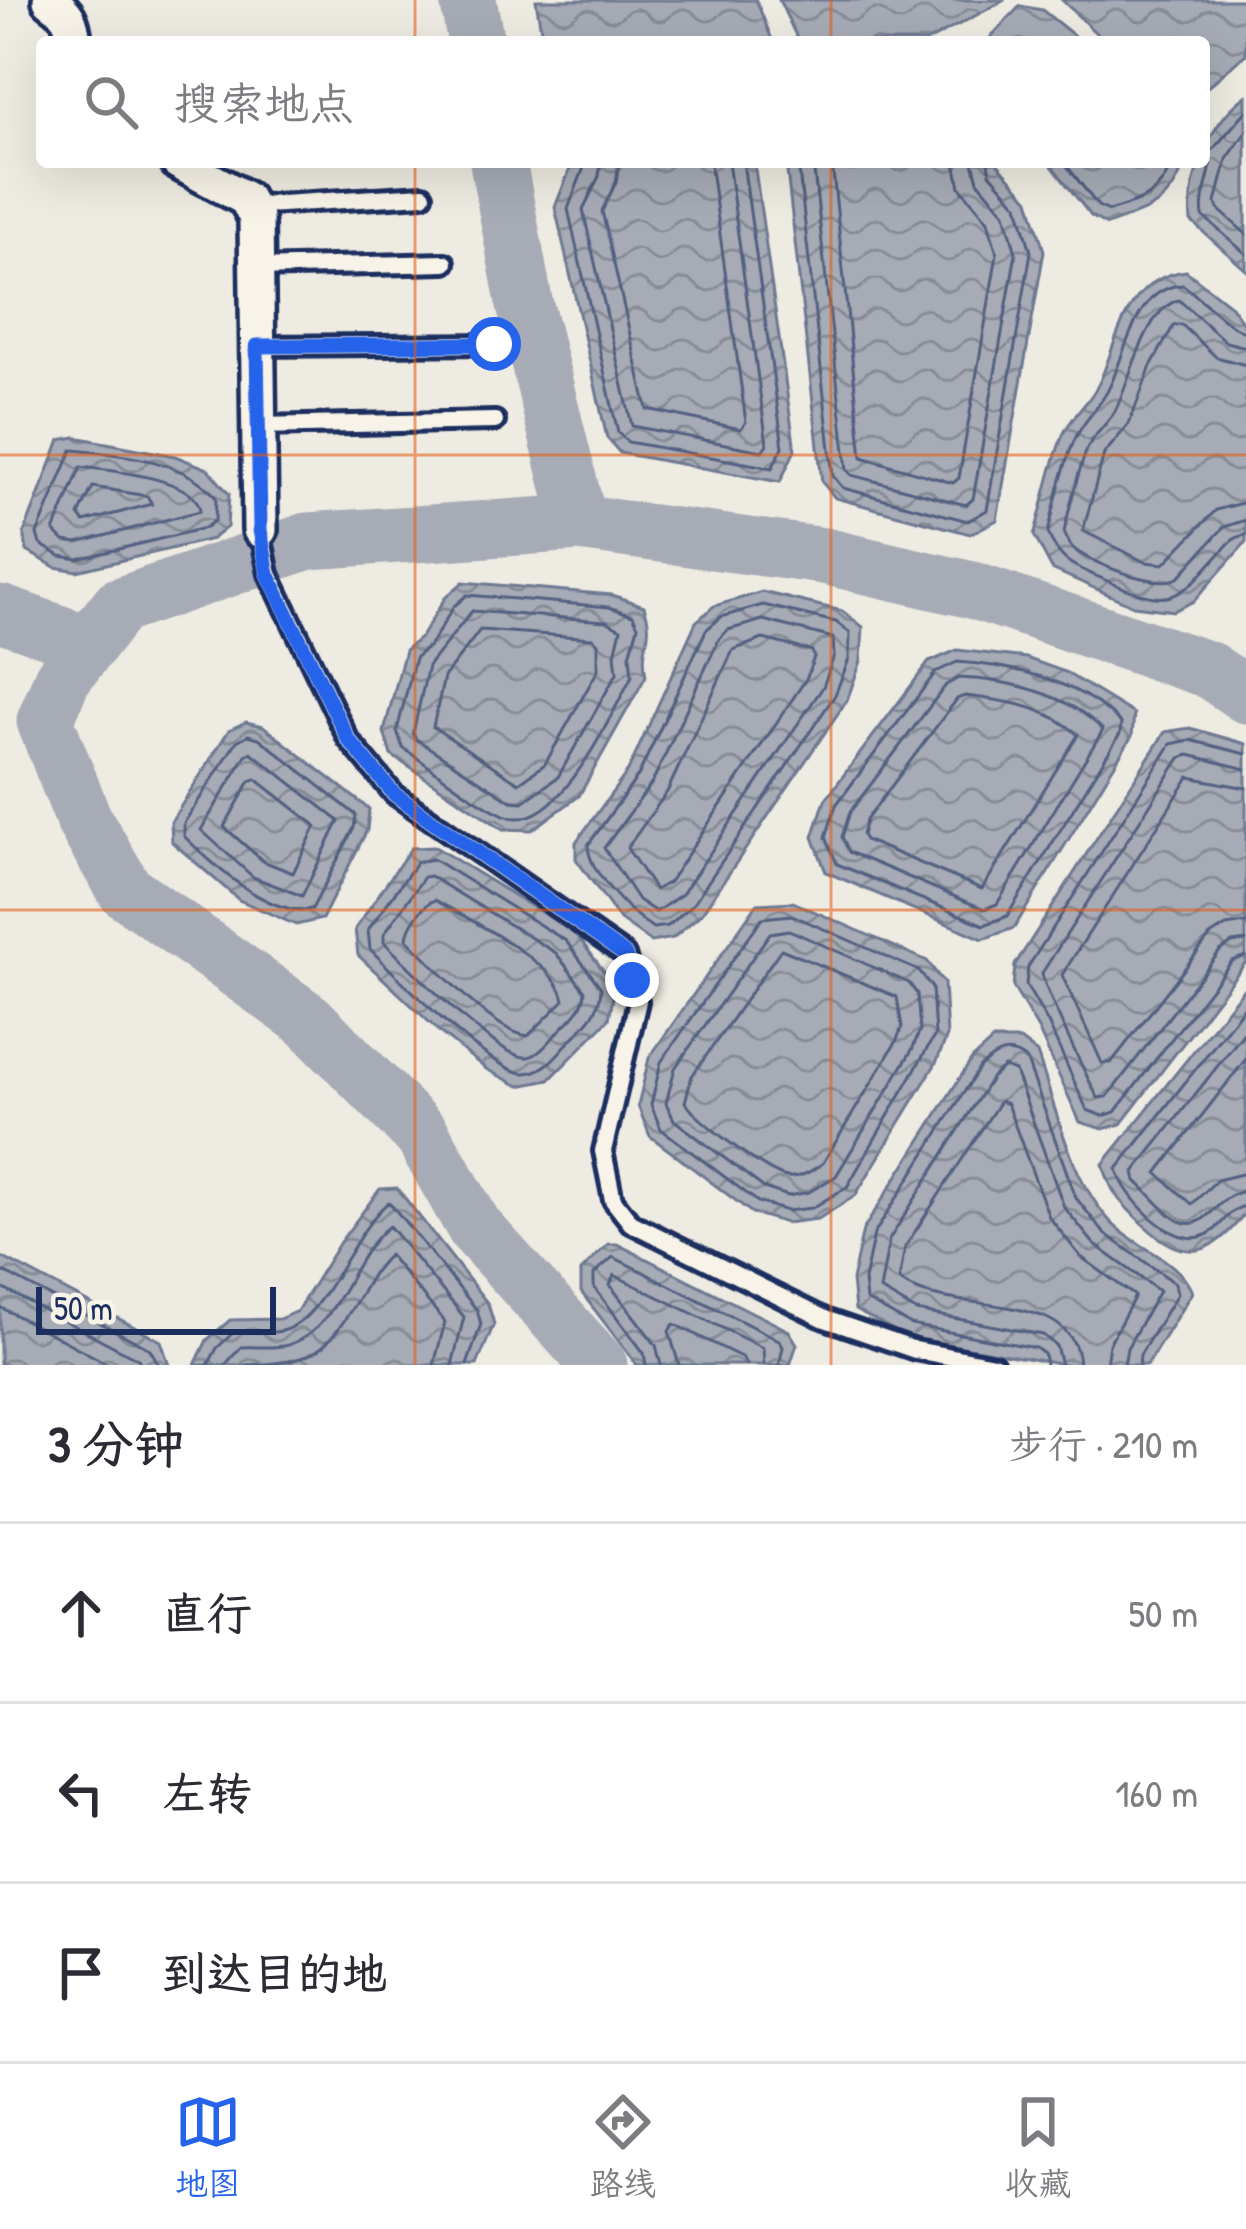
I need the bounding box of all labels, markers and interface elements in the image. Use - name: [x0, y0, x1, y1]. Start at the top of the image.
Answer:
- search box: [36, 36, 1210, 168]
- icon: search: [78, 69, 144, 135]
- text: 搜索地点: [174, 72, 354, 133]
- route start: [467, 317, 521, 371]
- route end: [605, 953, 659, 1007]
- scale bar: [36, 1281, 276, 1334]
- text: 50 m: [54, 1286, 113, 1330]
- text: 3 分钟: [48, 1409, 185, 1478]
- text: 步行 · 210 m: [1009, 1417, 1198, 1470]
- icon: ahead: [48, 1580, 114, 1646]
- text: 直行: [162, 1582, 252, 1643]
- text: 50 m: [1129, 1586, 1198, 1639]
- icon: left: [48, 1760, 114, 1826]
- text: 左转: [162, 1762, 252, 1823]
- text: 160 m: [1115, 1766, 1198, 1819]
- icon: arrive: [48, 1940, 114, 2006]
- text: 到达目的地: [162, 1942, 387, 2003]
- tab: 地图: [175, 2089, 241, 2205]
- tab: 路线: [590, 2089, 656, 2205]
- tab: 收藏: [1005, 2089, 1071, 2205]

